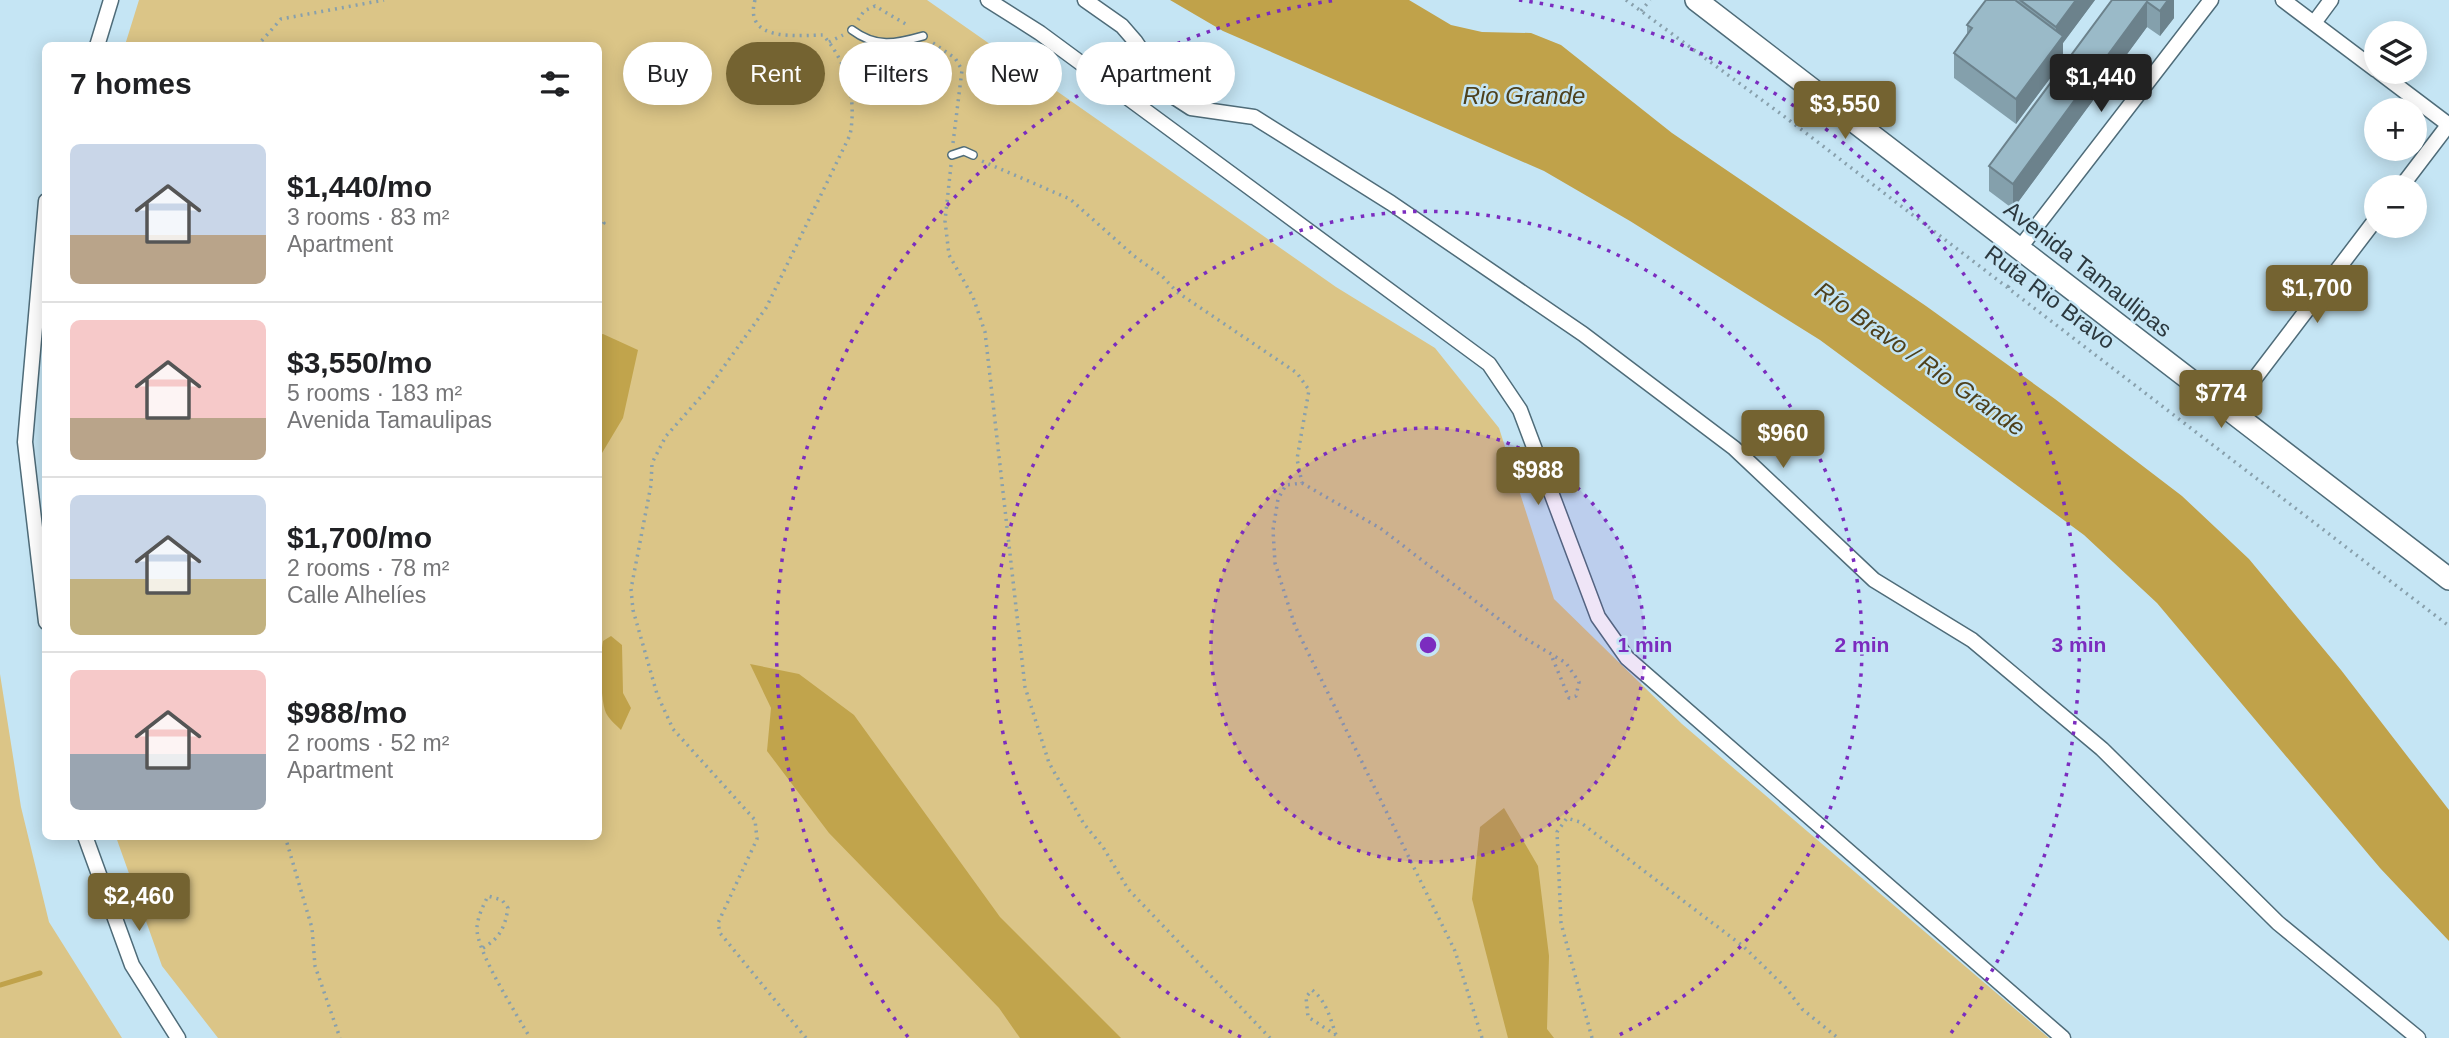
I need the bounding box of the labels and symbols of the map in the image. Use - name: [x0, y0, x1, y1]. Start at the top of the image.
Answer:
- pin: $1,440: [2044, 54, 2158, 114]
- water label: Rio Grande: [1463, 82, 1585, 109]
- pin: $3,550: [1788, 82, 1902, 141]
- street label: Avenida Tamaulipas: [1999, 196, 2177, 342]
- street label: Ruta Rio Bravo: [1980, 240, 2120, 354]
- pin: $1,700: [2260, 266, 2374, 325]
- water label: Río Bravo / Rio Grande: [1810, 276, 2030, 441]
- pin: $774: [2180, 370, 2262, 430]
- pin: $960: [1742, 410, 1824, 470]
- pin: $988: [1497, 448, 1579, 507]
- centre of rings: [1416, 633, 1440, 657]
- text: 1 min: [1618, 633, 1672, 656]
- text: 2 min: [1835, 633, 1889, 656]
- text: 3 min: [2052, 633, 2106, 656]
- pin: $2,460: [82, 874, 196, 933]

